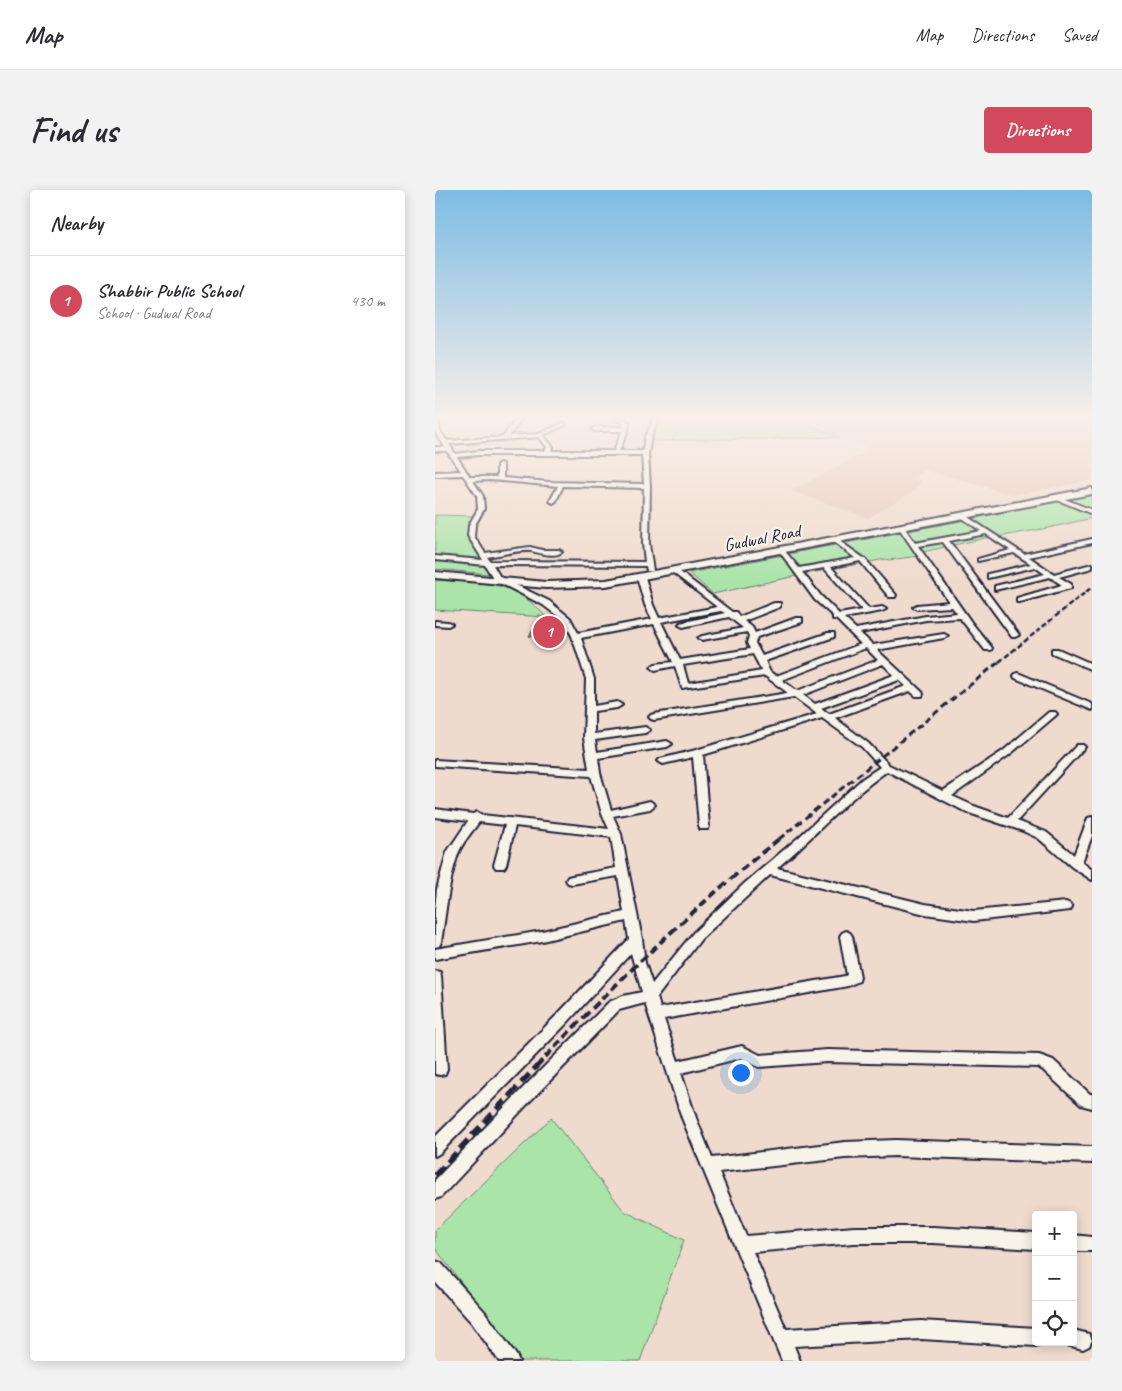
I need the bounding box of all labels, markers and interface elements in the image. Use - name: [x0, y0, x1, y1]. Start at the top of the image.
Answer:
- text: Map: [25, 20, 62, 50]
- text: Map: [916, 24, 943, 46]
- text: Directions: [971, 24, 1034, 46]
- text: Saved: [1062, 24, 1097, 46]
- button: Directions: [984, 107, 1092, 153]
- text: Find us: [30, 108, 117, 153]
- text: Nearby: [50, 210, 103, 236]
- text: Shabbir Public School: [97, 279, 241, 303]
- text: 1: [62, 291, 70, 311]
- text: 430 m: [351, 291, 385, 311]
- text: School · Gudwal Road: [97, 303, 211, 323]
- street label: Gudwal Road: [722, 519, 805, 556]
- pin: 1: [533, 613, 565, 651]
- your location: [728, 1060, 754, 1086]
- map controls: [1032, 1211, 1077, 1346]
- button: +: [1032, 1211, 1077, 1256]
- button: −: [1032, 1256, 1077, 1301]
- button: locate: [1032, 1301, 1077, 1346]

